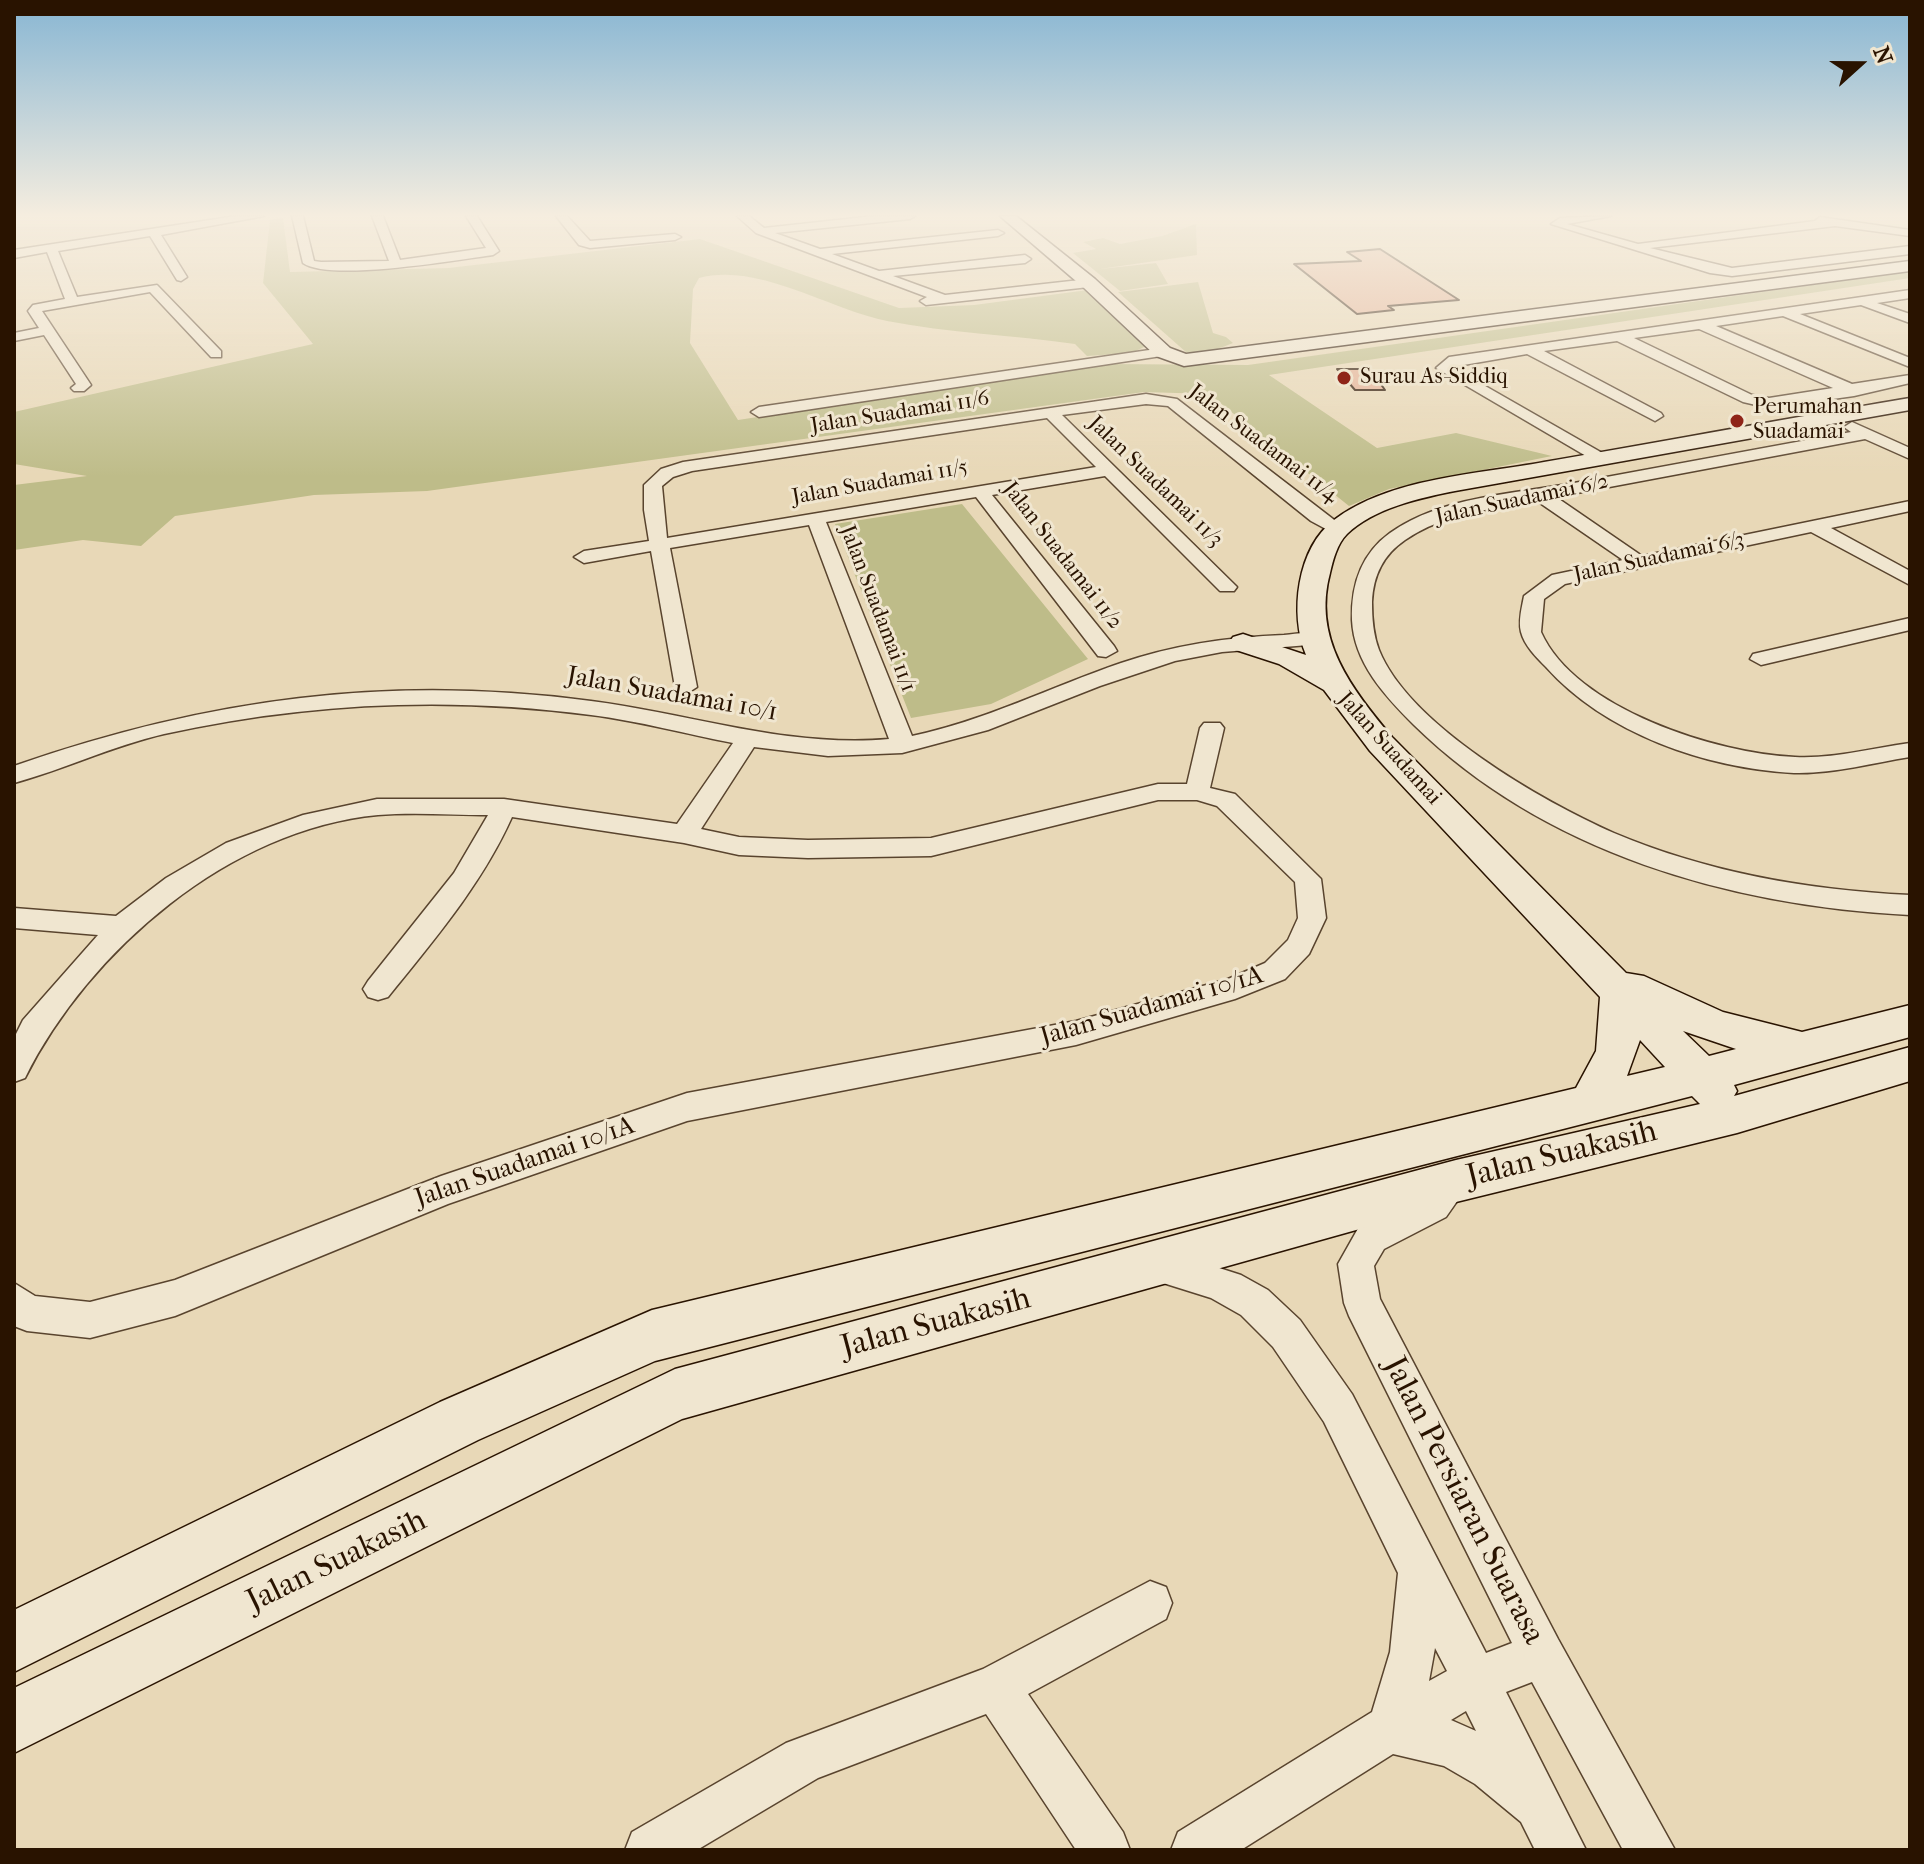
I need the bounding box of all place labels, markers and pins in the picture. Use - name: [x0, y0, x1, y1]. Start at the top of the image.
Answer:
- place label: Surau As-Siddiq: [1360, 365, 1508, 391]
- marker: Surau As-Siddiq: [1335, 369, 1353, 387]
- place label: Perumahan Suadamai: [1753, 395, 1862, 446]
- marker: Perumahan Suadamai: [1728, 412, 1746, 430]

